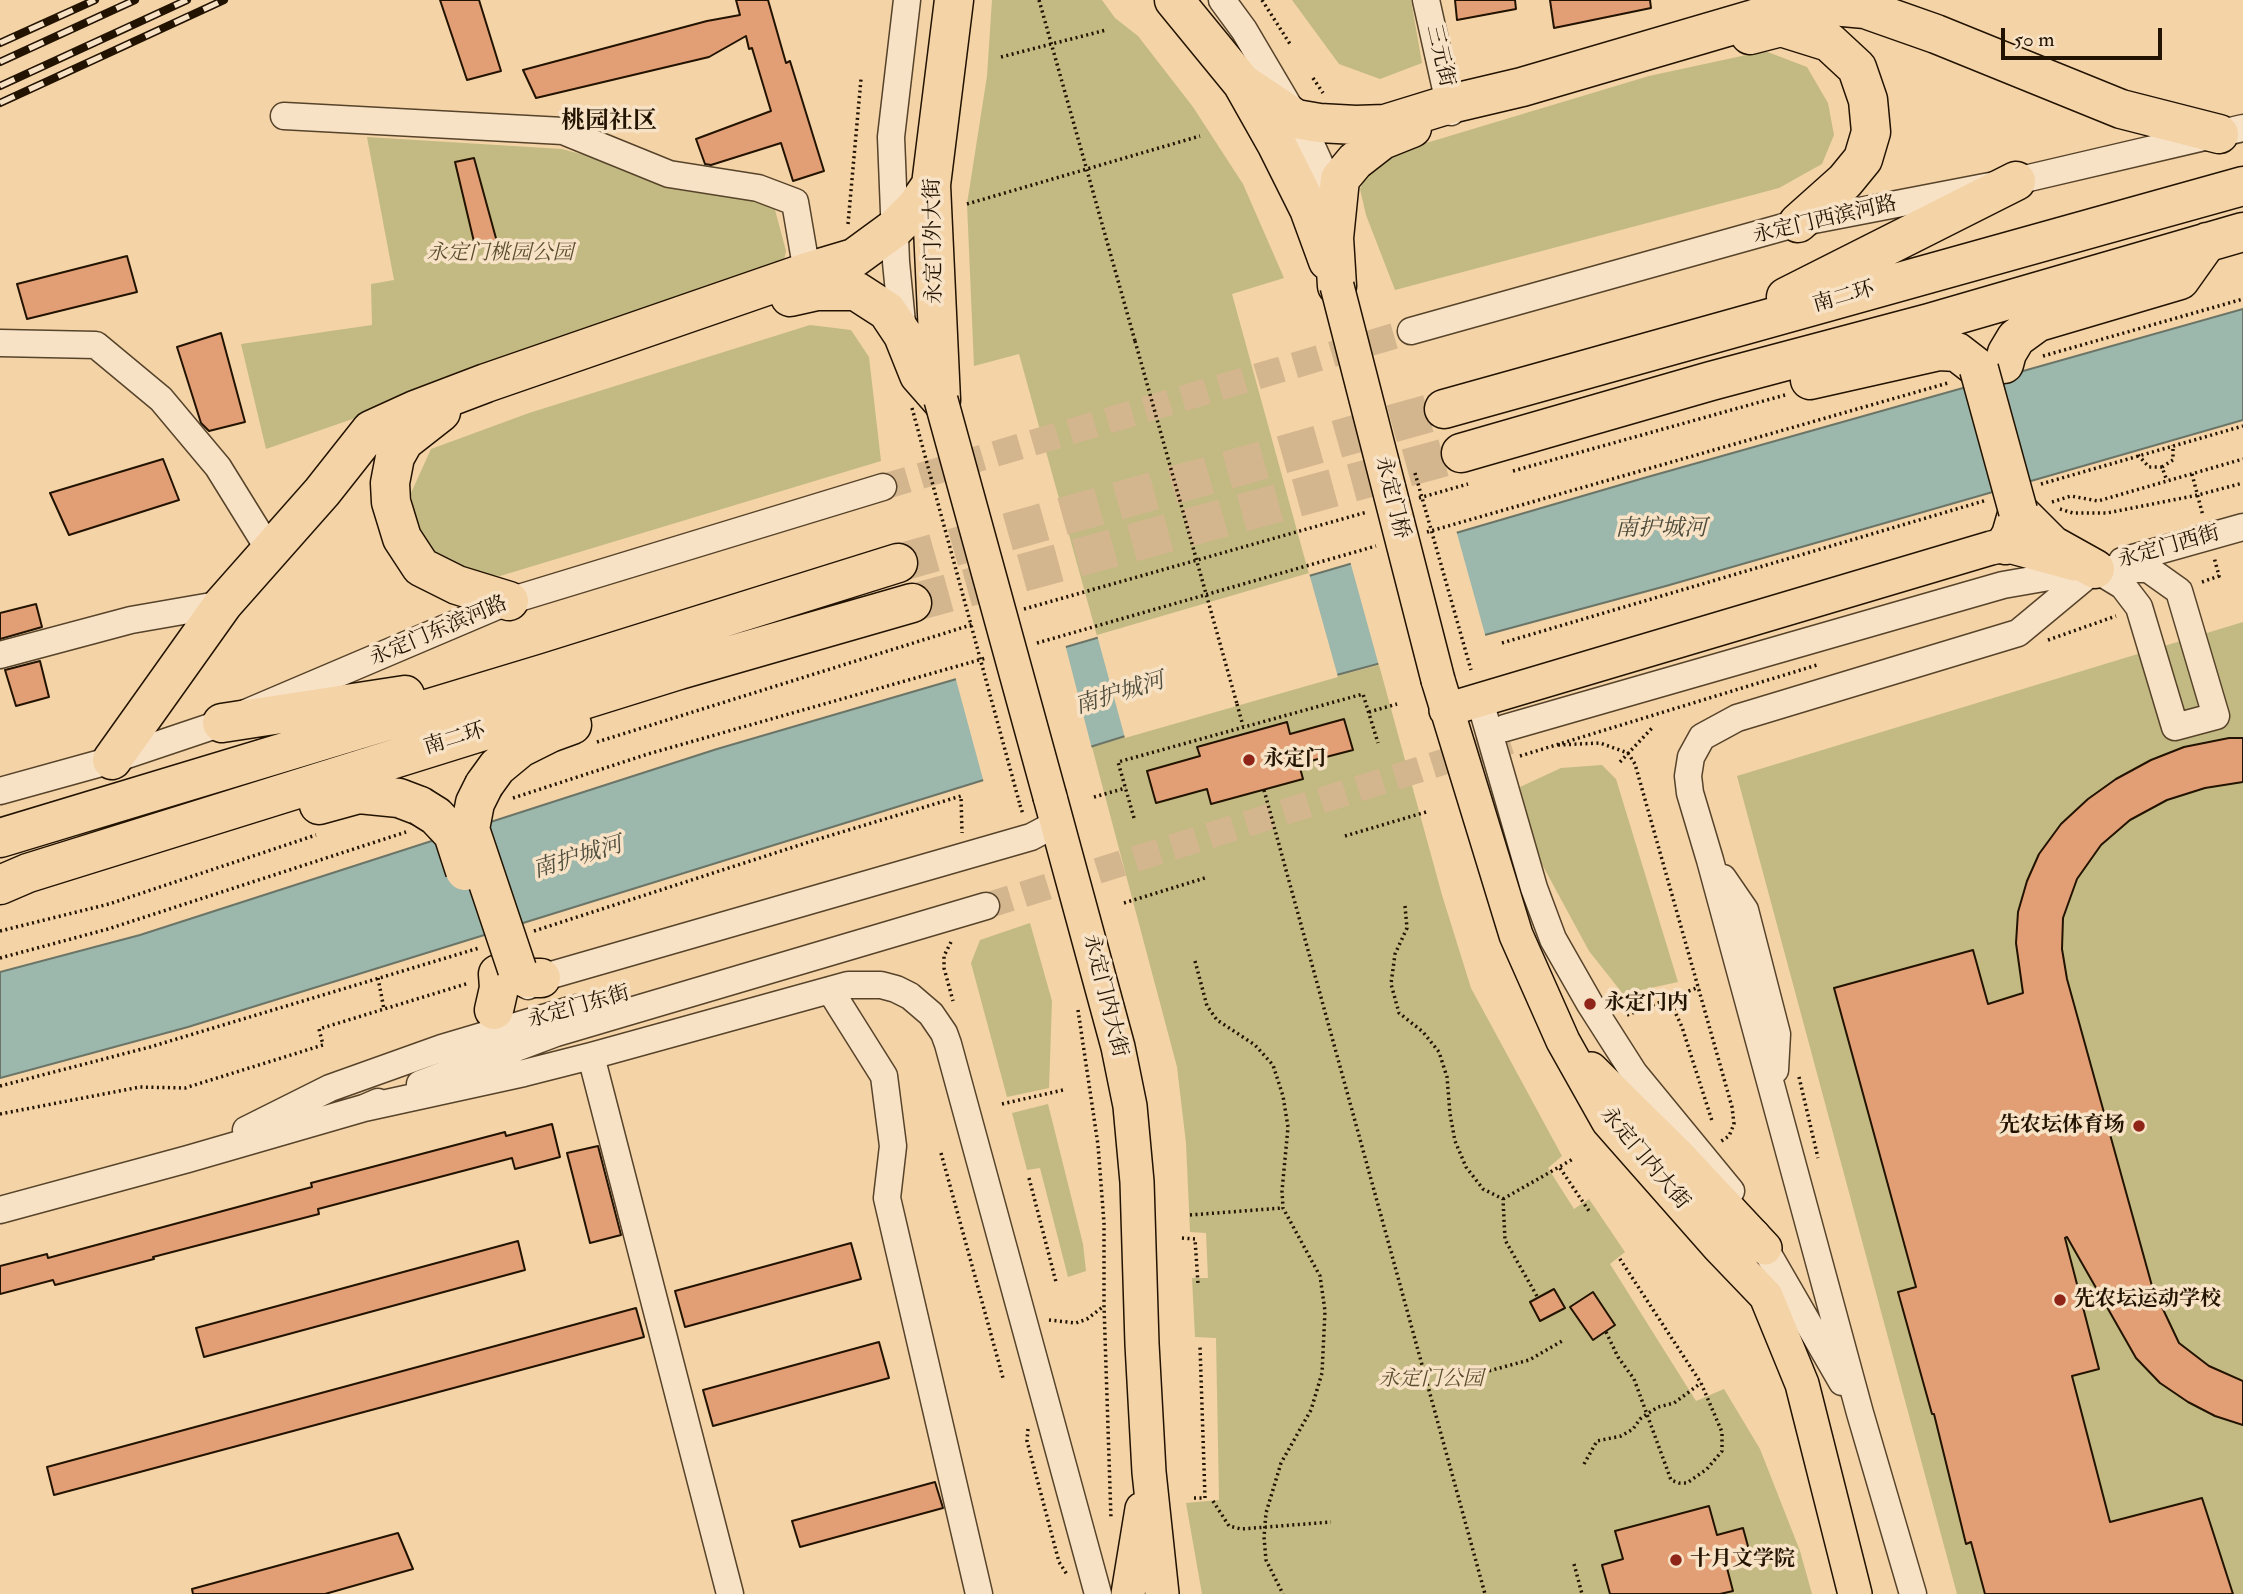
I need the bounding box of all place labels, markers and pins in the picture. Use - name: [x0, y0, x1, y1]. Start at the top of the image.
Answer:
- place label: 永定门: [1263, 747, 1326, 773]
- marker: 永定门: [1241, 752, 1257, 768]
- place label: 永定门内: [1604, 991, 1688, 1017]
- marker: 永定门内: [1582, 996, 1598, 1012]
- place label: 先农坛体育场: [1999, 1113, 2125, 1139]
- marker: 先农坛体育场: [2131, 1118, 2147, 1134]
- place label: 先农坛运动学校: [2074, 1287, 2221, 1313]
- marker: 先农坛运动学校: [2052, 1292, 2068, 1308]
- place label: 十月文学院: [1690, 1547, 1795, 1573]
- marker: 十月文学院: [1668, 1552, 1684, 1568]

